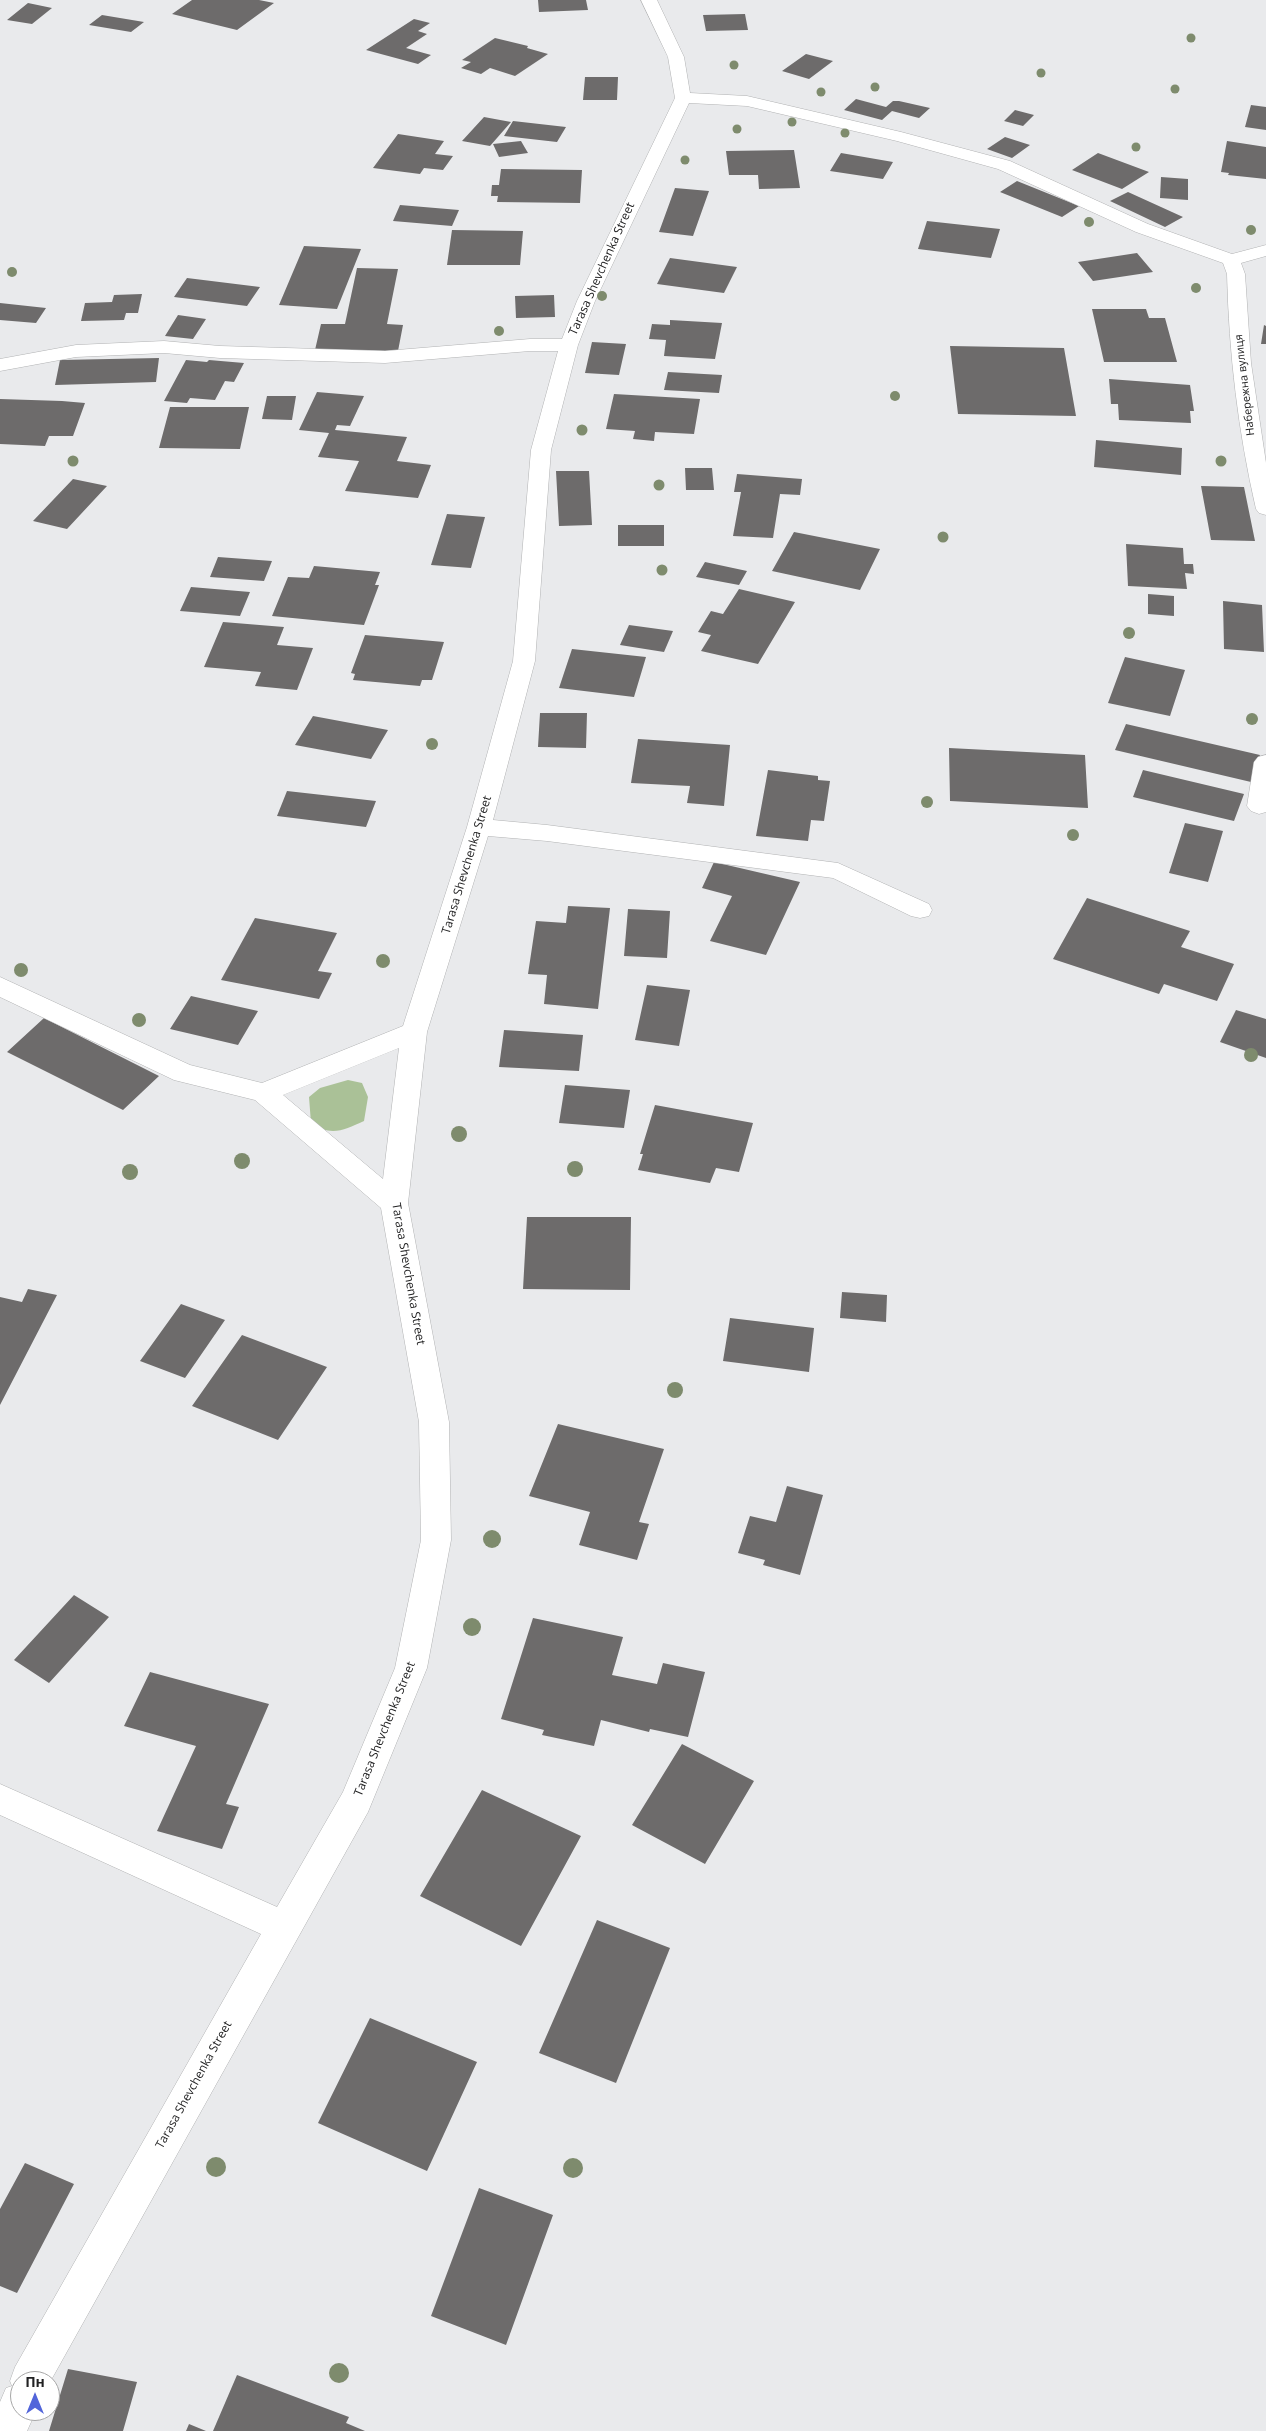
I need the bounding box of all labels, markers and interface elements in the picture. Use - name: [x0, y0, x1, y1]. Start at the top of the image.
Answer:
- street label: Tarasa Shevchenka Street: [566, 200, 638, 338]
- street label: Набережна вулиця: [1232, 334, 1258, 436]
- street label: Tarasa Shevchenka Street: [439, 794, 495, 936]
- street label: Tarasa Shevchenka Street: [388, 1202, 428, 1346]
- street label: Tarasa Shevchenka Street: [351, 1660, 419, 1798]
- street label: Tarasa Shevchenka Street: [153, 2019, 235, 2151]
- north arrow: [10, 2371, 60, 2421]
- text: Пн: [25, 2372, 45, 2391]

